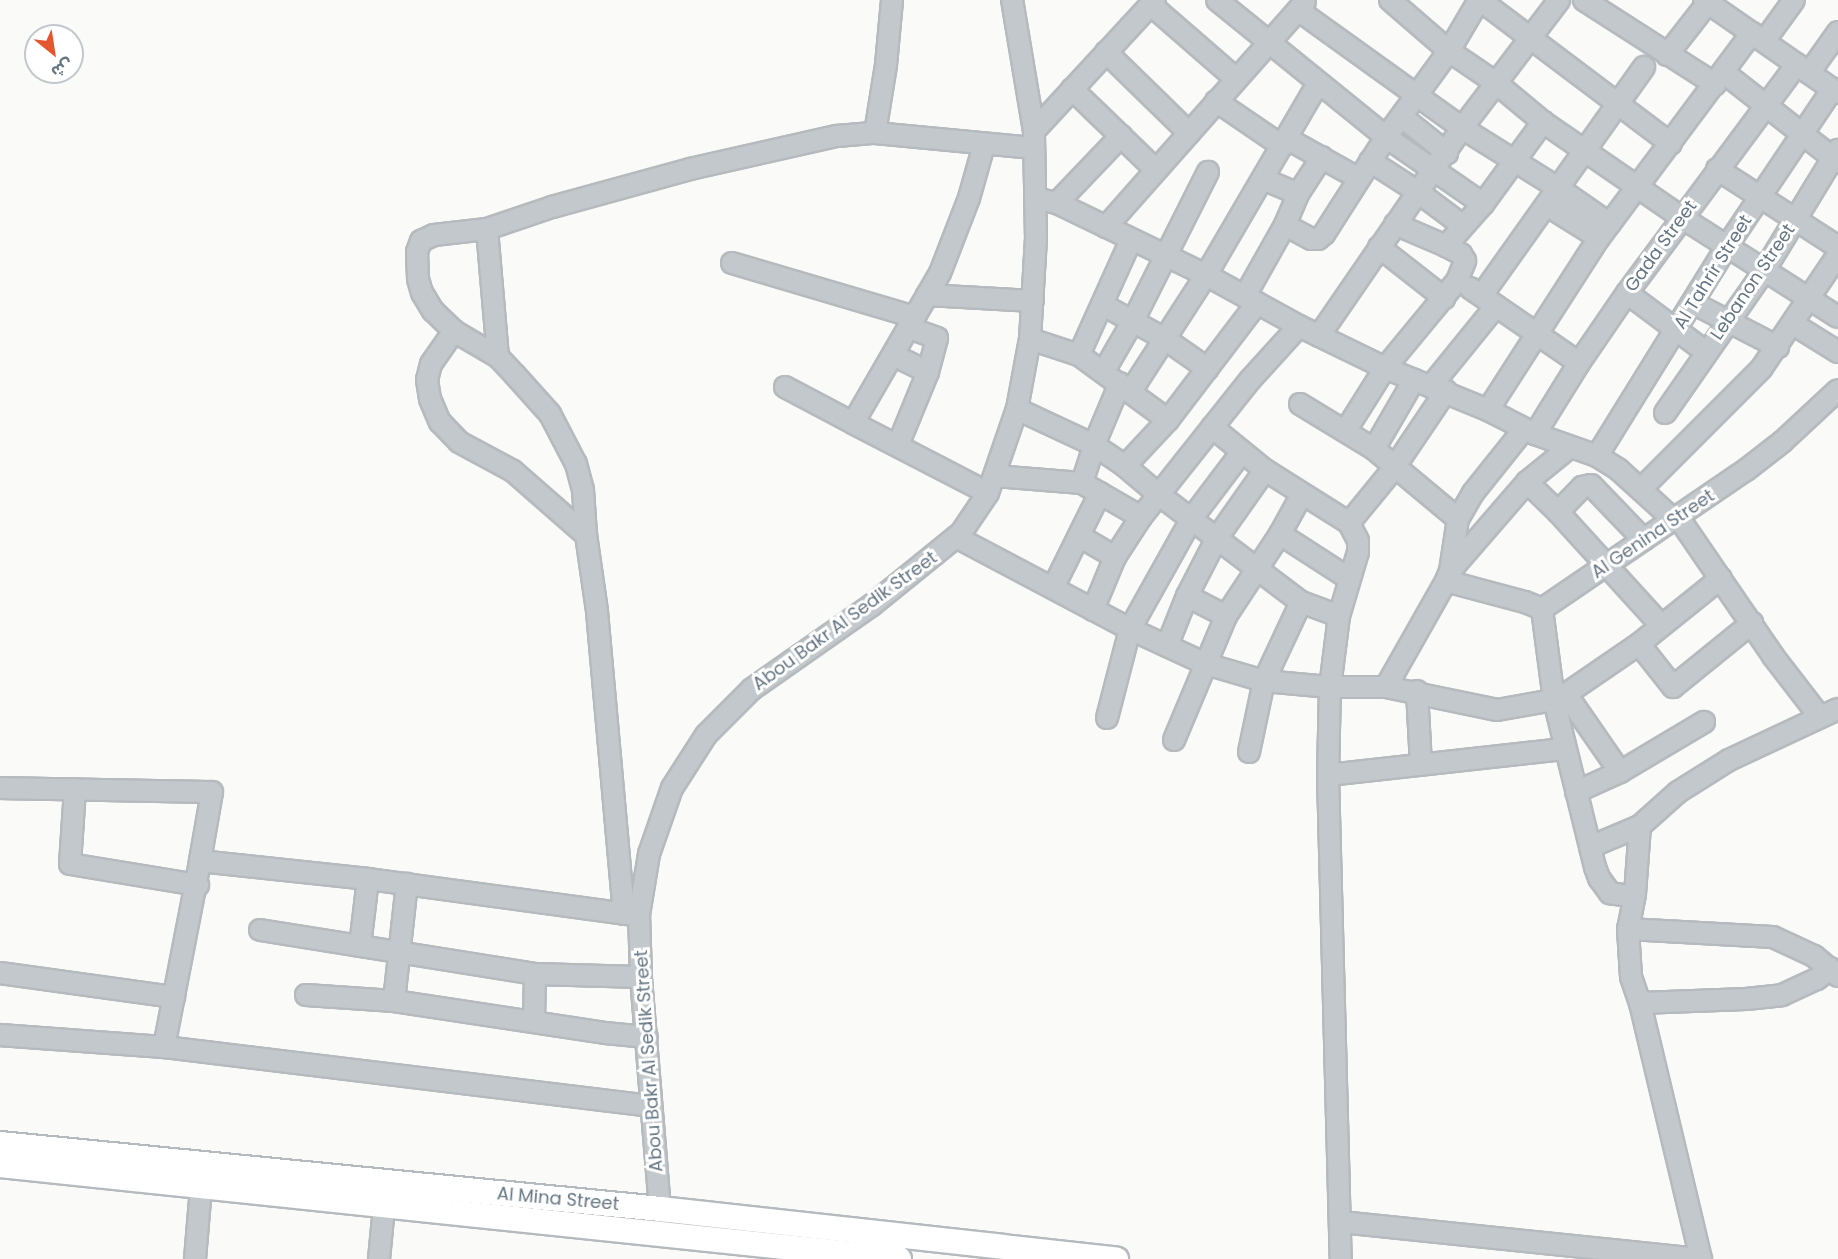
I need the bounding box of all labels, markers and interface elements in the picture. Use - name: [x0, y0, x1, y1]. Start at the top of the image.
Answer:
- north arrow: [24, 24, 84, 84]
- text: ش: [47, 53, 77, 84]
- street label: Gada Street: [1621, 196, 1701, 296]
- street label: Al Tahrir Street: [1669, 211, 1757, 333]
- street label: Lebanon Street: [1706, 220, 1800, 344]
- street label: Al Genina Street: [1587, 485, 1719, 583]
- street label: Abou Bakr Al Sedik Street: [749, 547, 941, 695]
- street label: Abou Bakr Al Sedik Street: [630, 949, 668, 1173]
- street label: Al Mina Street: [496, 1183, 620, 1215]

